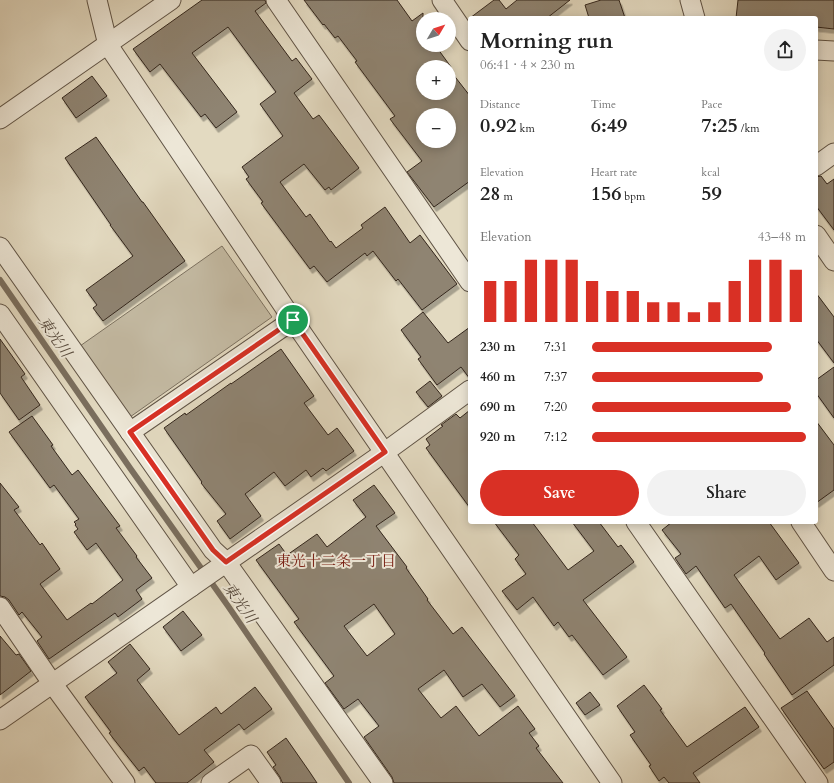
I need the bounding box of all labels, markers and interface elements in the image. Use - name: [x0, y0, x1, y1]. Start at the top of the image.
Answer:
- north arrow: [416, 12, 456, 52]
- map controls: [416, 12, 456, 148]
- text: Morning run: [480, 26, 613, 56]
- button: share: [764, 29, 806, 71]
- text: 06:41 · 4 × 230 m: [480, 56, 575, 74]
- button: +: [416, 60, 456, 100]
- text: Distance: [480, 97, 520, 112]
- text: Time: [591, 97, 616, 112]
- text: Pace: [701, 97, 723, 112]
- button: −: [416, 108, 456, 148]
- text: 0.92: [480, 112, 517, 139]
- text: 6:49: [591, 112, 627, 139]
- text: 7:25: [701, 112, 738, 139]
- text: km: [517, 121, 535, 136]
- text: /km: [738, 121, 760, 136]
- text: Elevation: [480, 165, 524, 180]
- text: Heart rate: [591, 165, 637, 180]
- text: kcal: [701, 165, 720, 180]
- text: 28: [480, 180, 501, 207]
- text: 156: [591, 180, 621, 207]
- text: 59: [701, 180, 722, 207]
- text: m: [501, 189, 513, 204]
- text: bpm: [621, 189, 645, 204]
- text: Elevation: [480, 228, 532, 246]
- text: 43–48 m: [758, 228, 806, 246]
- pin: [276, 303, 310, 337]
- icon: arrive: [282, 309, 304, 331]
- water label: 東光川: [34, 313, 77, 363]
- text: 230 m: [480, 338, 515, 356]
- text: 7:31: [544, 338, 567, 356]
- text: 460 m: [480, 368, 515, 386]
- text: 7:37: [544, 368, 567, 386]
- text: 690 m: [480, 398, 515, 416]
- text: 7:20: [544, 398, 567, 416]
- text: 920 m: [480, 428, 515, 446]
- text: 7:12: [544, 428, 567, 446]
- button: Save: [480, 470, 639, 516]
- button: Share: [647, 470, 806, 516]
- district label: 東光十二条一丁目: [276, 551, 396, 571]
- water label: 東光川: [219, 579, 262, 629]

